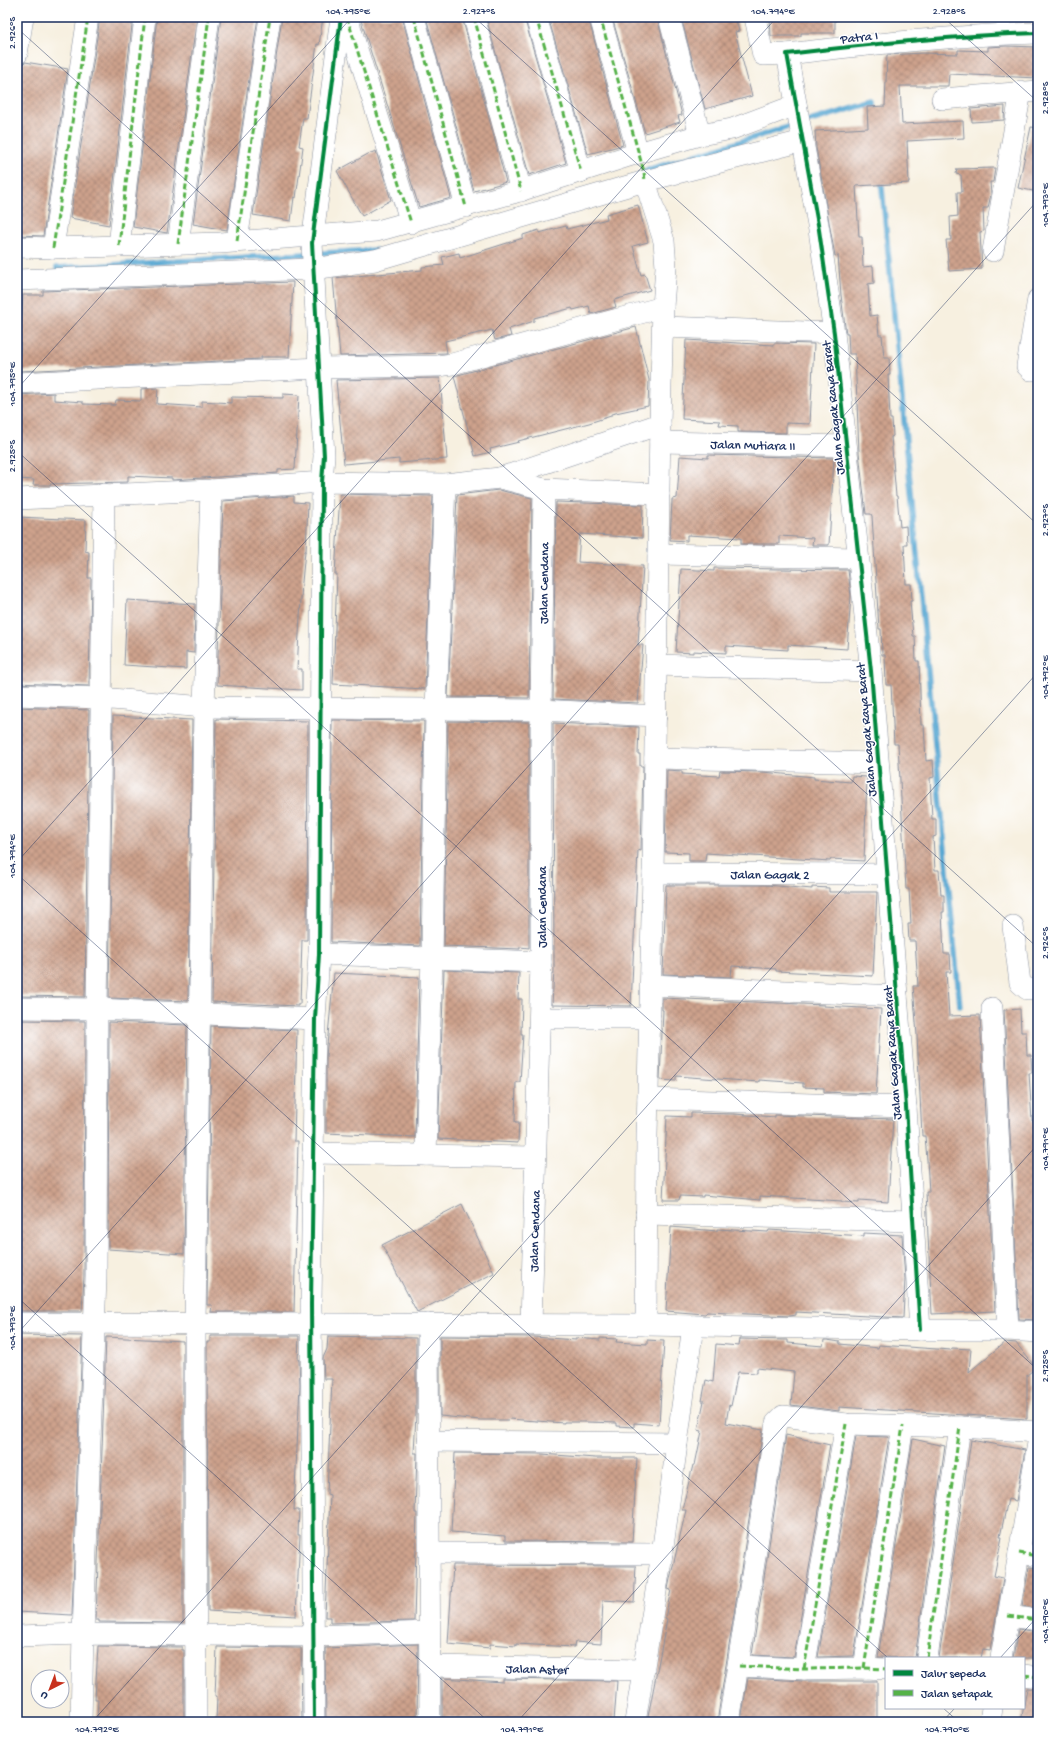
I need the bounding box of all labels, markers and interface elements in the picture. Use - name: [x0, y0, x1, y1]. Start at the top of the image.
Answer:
- text: 104.795°E: [325, 6, 371, 18]
- text: 2.927°S: [463, 6, 496, 18]
- text: 104.794°E: [750, 6, 795, 18]
- text: 2.928°S: [933, 6, 966, 18]
- text: 2.926°S: [7, 17, 19, 49]
- street label: Patra I: [839, 29, 879, 48]
- text: 2.928°S: [1040, 81, 1052, 114]
- text: 104.793°E: [1040, 182, 1052, 228]
- street label: Jalan Gagak Raya Barat: [820, 339, 849, 475]
- text: 104.795°E: [7, 361, 19, 407]
- street label: Jalan Mutiara II: [710, 438, 796, 455]
- text: 2.925°S: [7, 439, 19, 472]
- text: 2.927°S: [1040, 503, 1052, 536]
- street label: Jalan Cendana: [537, 541, 553, 624]
- text: 104.792°E: [1040, 655, 1052, 700]
- street label: Jalan Gagak Raya Barat: [854, 661, 881, 797]
- text: 104.794°E: [7, 834, 19, 879]
- street label: Jalan Cendana: [536, 865, 551, 948]
- street label: Jalan Gagak 2: [731, 868, 810, 884]
- text: 2.926°S: [1040, 927, 1052, 959]
- street label: Jalan Gagak Raya Barat: [881, 984, 906, 1120]
- text: 104.791°E: [1040, 1127, 1052, 1171]
- street label: Jalan Cendana: [527, 1189, 545, 1272]
- text: 104.793°E: [7, 1305, 19, 1351]
- text: 2.925°S: [1040, 1349, 1052, 1382]
- text: 104.790°E: [1040, 1598, 1052, 1644]
- legend: [885, 1657, 1025, 1709]
- street label: Jalan Aster: [506, 1662, 570, 1679]
- text: Jalur sepeda: [921, 1668, 986, 1682]
- north arrow: [30, 1669, 70, 1709]
- text: U: [38, 1688, 51, 1702]
- text: Jalan setapak: [921, 1688, 994, 1702]
- text: 104.792°E: [74, 1724, 119, 1736]
- text: 104.791°E: [500, 1724, 544, 1736]
- text: 104.790°E: [924, 1724, 970, 1736]

